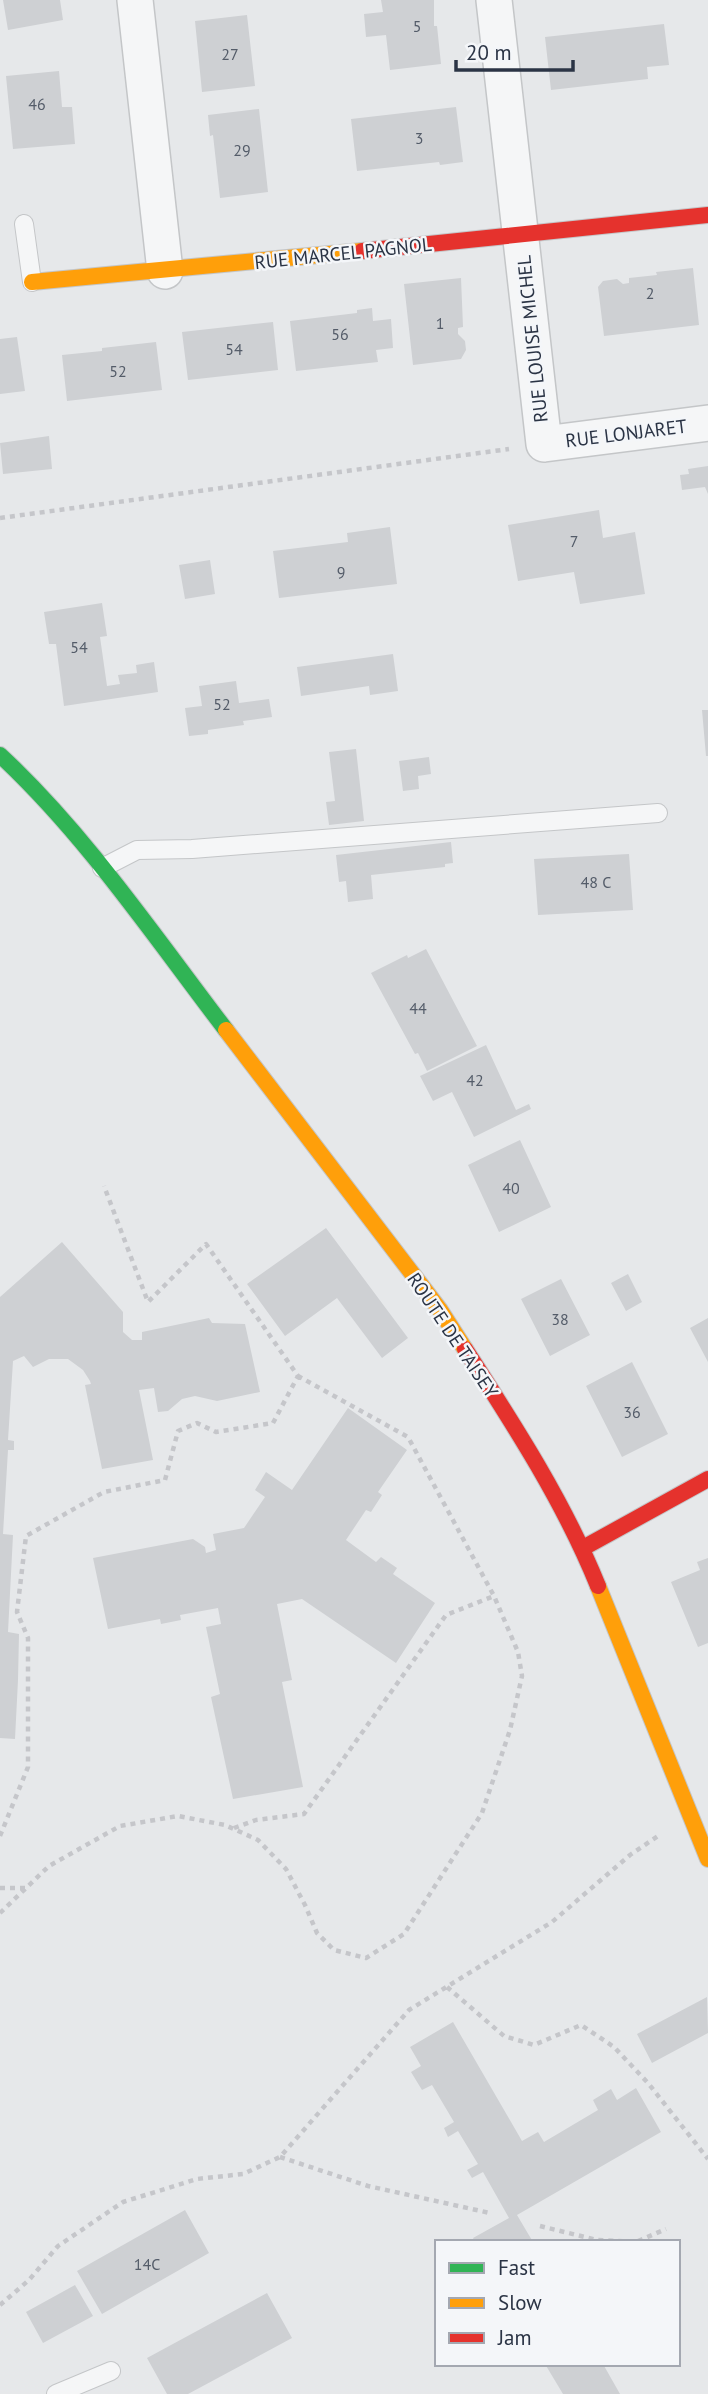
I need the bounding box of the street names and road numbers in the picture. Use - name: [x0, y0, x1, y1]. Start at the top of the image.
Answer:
- street label: RUE MARCEL PAGNOL: [253, 232, 433, 274]
- street label: RUE LOUISE MICHEL: [511, 254, 553, 424]
- street label: RUE LONJARET: [564, 414, 688, 452]
- street label: ROUTE DE TAISEY: [402, 1268, 504, 1402]

